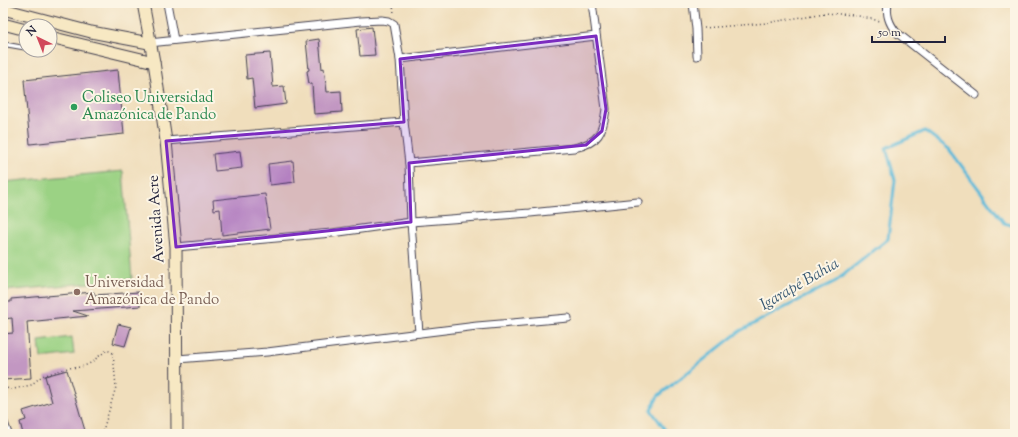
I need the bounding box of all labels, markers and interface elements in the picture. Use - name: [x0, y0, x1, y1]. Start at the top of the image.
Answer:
- north arrow: [18, 18, 58, 58]
- scale bar: [872, 18, 945, 44]
- text: N: [22, 22, 41, 41]
- text: 50 m: [877, 24, 901, 42]
- place label: Coliseo Universidad Amazónica de Pando: [82, 88, 216, 126]
- marker: Coliseo Universidad Amazónica de Pando: [69, 102, 79, 112]
- street label: Avenida Acre: [143, 174, 171, 264]
- water label: Igarapé Bahia: [756, 253, 844, 317]
- place label: Universidad Amazónica de Pando: [85, 273, 219, 311]
- marker: Universidad Amazónica de Pando: [72, 287, 82, 297]

